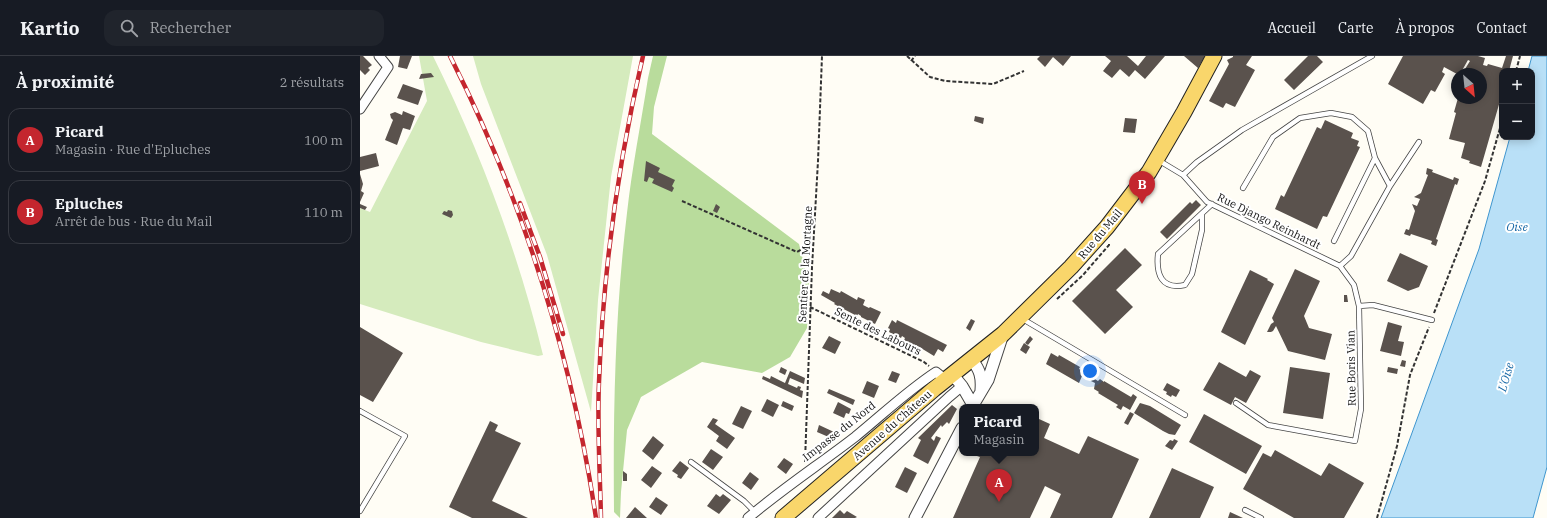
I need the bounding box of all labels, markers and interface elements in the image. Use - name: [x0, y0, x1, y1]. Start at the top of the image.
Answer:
- search box: [104, 10, 384, 46]
- text: Kartio: [20, 16, 80, 40]
- icon: search: [118, 17, 140, 39]
- text: Rechercher: [150, 18, 231, 37]
- text: Accueil: [1267, 19, 1316, 37]
- text: Carte: [1338, 19, 1373, 37]
- text: À propos: [1395, 19, 1454, 37]
- text: Contact: [1476, 19, 1527, 37]
- north arrow: [1451, 68, 1487, 104]
- map controls: [1499, 68, 1535, 140]
- button: +: [1499, 68, 1535, 104]
- text: À proximité: [16, 71, 114, 93]
- text: 2 résultats: [280, 74, 344, 91]
- button: −: [1499, 104, 1535, 140]
- text: Picard: [55, 122, 104, 141]
- text: A: [25, 132, 35, 149]
- text: 100 m: [304, 132, 343, 149]
- text: Magasin · Rue d'Epluches: [55, 141, 211, 158]
- pin: B: [1129, 171, 1155, 204]
- street label: Rue Django Reinhardt: [1215, 190, 1323, 252]
- text: Epluches: [55, 194, 123, 213]
- text: B: [25, 204, 35, 221]
- text: 110 m: [304, 204, 343, 221]
- street label: Sentier de la Mortagne: [795, 205, 815, 323]
- street label: Rue du Mail: [1075, 206, 1125, 262]
- text: Arrêt de bus · Rue du Mail: [55, 213, 212, 230]
- water label: Oise: [1506, 219, 1528, 234]
- street label: Sente des Labours: [832, 304, 924, 358]
- street label: Rue Boris Vian: [1343, 330, 1359, 406]
- water label: L'Oise: [1494, 360, 1517, 394]
- your location: [1080, 361, 1100, 381]
- street label: Avenue du Château: [850, 387, 934, 463]
- street label: Impasse du Nord: [800, 398, 878, 464]
- popup: [959, 404, 1039, 456]
- text: Picard: [973, 412, 1022, 431]
- text: Magasin: [973, 431, 1025, 448]
- pin: A: [986, 469, 1012, 502]

